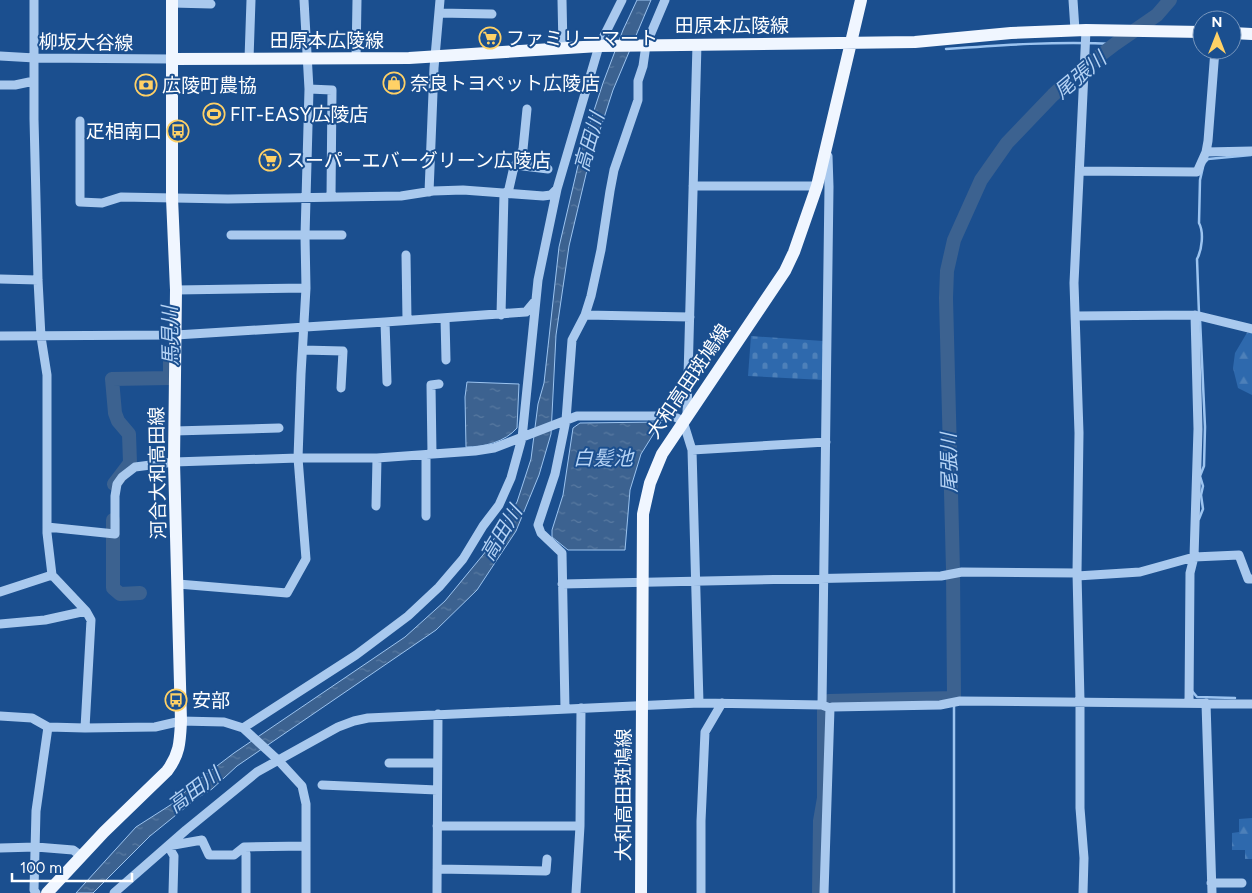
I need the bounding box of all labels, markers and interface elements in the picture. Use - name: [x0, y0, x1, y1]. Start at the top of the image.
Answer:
- north arrow: [1192, 10, 1242, 60]
- street label: 田原本広陵線: [675, 14, 789, 37]
- text: N: [1212, 14, 1222, 31]
- supermarket icon: ファミリーマート: [478, 26, 502, 50]
- place label: ファミリーマート: [506, 27, 658, 50]
- street label: 田原本広陵線: [270, 29, 384, 52]
- street label: 柳坂大谷線: [38, 30, 134, 55]
- water label: 尾張川: [1049, 45, 1112, 103]
- shop icon: 奈良トヨペット広陵店: [382, 71, 406, 95]
- place label: 奈良トヨペット広陵店: [410, 72, 600, 95]
- bank icon: 広陵町農協: [134, 73, 158, 97]
- place label: 広陵町農協: [162, 74, 257, 97]
- sports icon: FIT-EASY広陵店: [202, 102, 226, 126]
- place label: FIT-EASY広陵店: [230, 103, 368, 126]
- water label: 高田川: [569, 108, 609, 174]
- bus stop icon: 疋相南口: [166, 119, 190, 143]
- place label: 疋相南口: [86, 120, 162, 143]
- supermarket icon: スーパーエバーグリーン広陵店: [258, 148, 282, 172]
- place label: スーパーエバーグリーン広陵店: [286, 149, 551, 172]
- water label: 馬見川: [157, 304, 183, 366]
- street label: 大和高田斑鳩線: [642, 320, 735, 443]
- street label: 河合大和高田線: [145, 406, 170, 540]
- water label: 尾張川: [936, 431, 962, 493]
- water label: 白髪池: [573, 446, 635, 470]
- water label: 高田川: [475, 499, 528, 565]
- bus stop icon: 安部: [164, 688, 188, 712]
- place label: 安部: [192, 689, 230, 712]
- street label: 大和高田斑鳩線: [612, 728, 635, 862]
- water label: 高田川: [163, 761, 227, 818]
- scale bar: [12, 850, 132, 882]
- text: 100 m: [20, 859, 62, 877]

